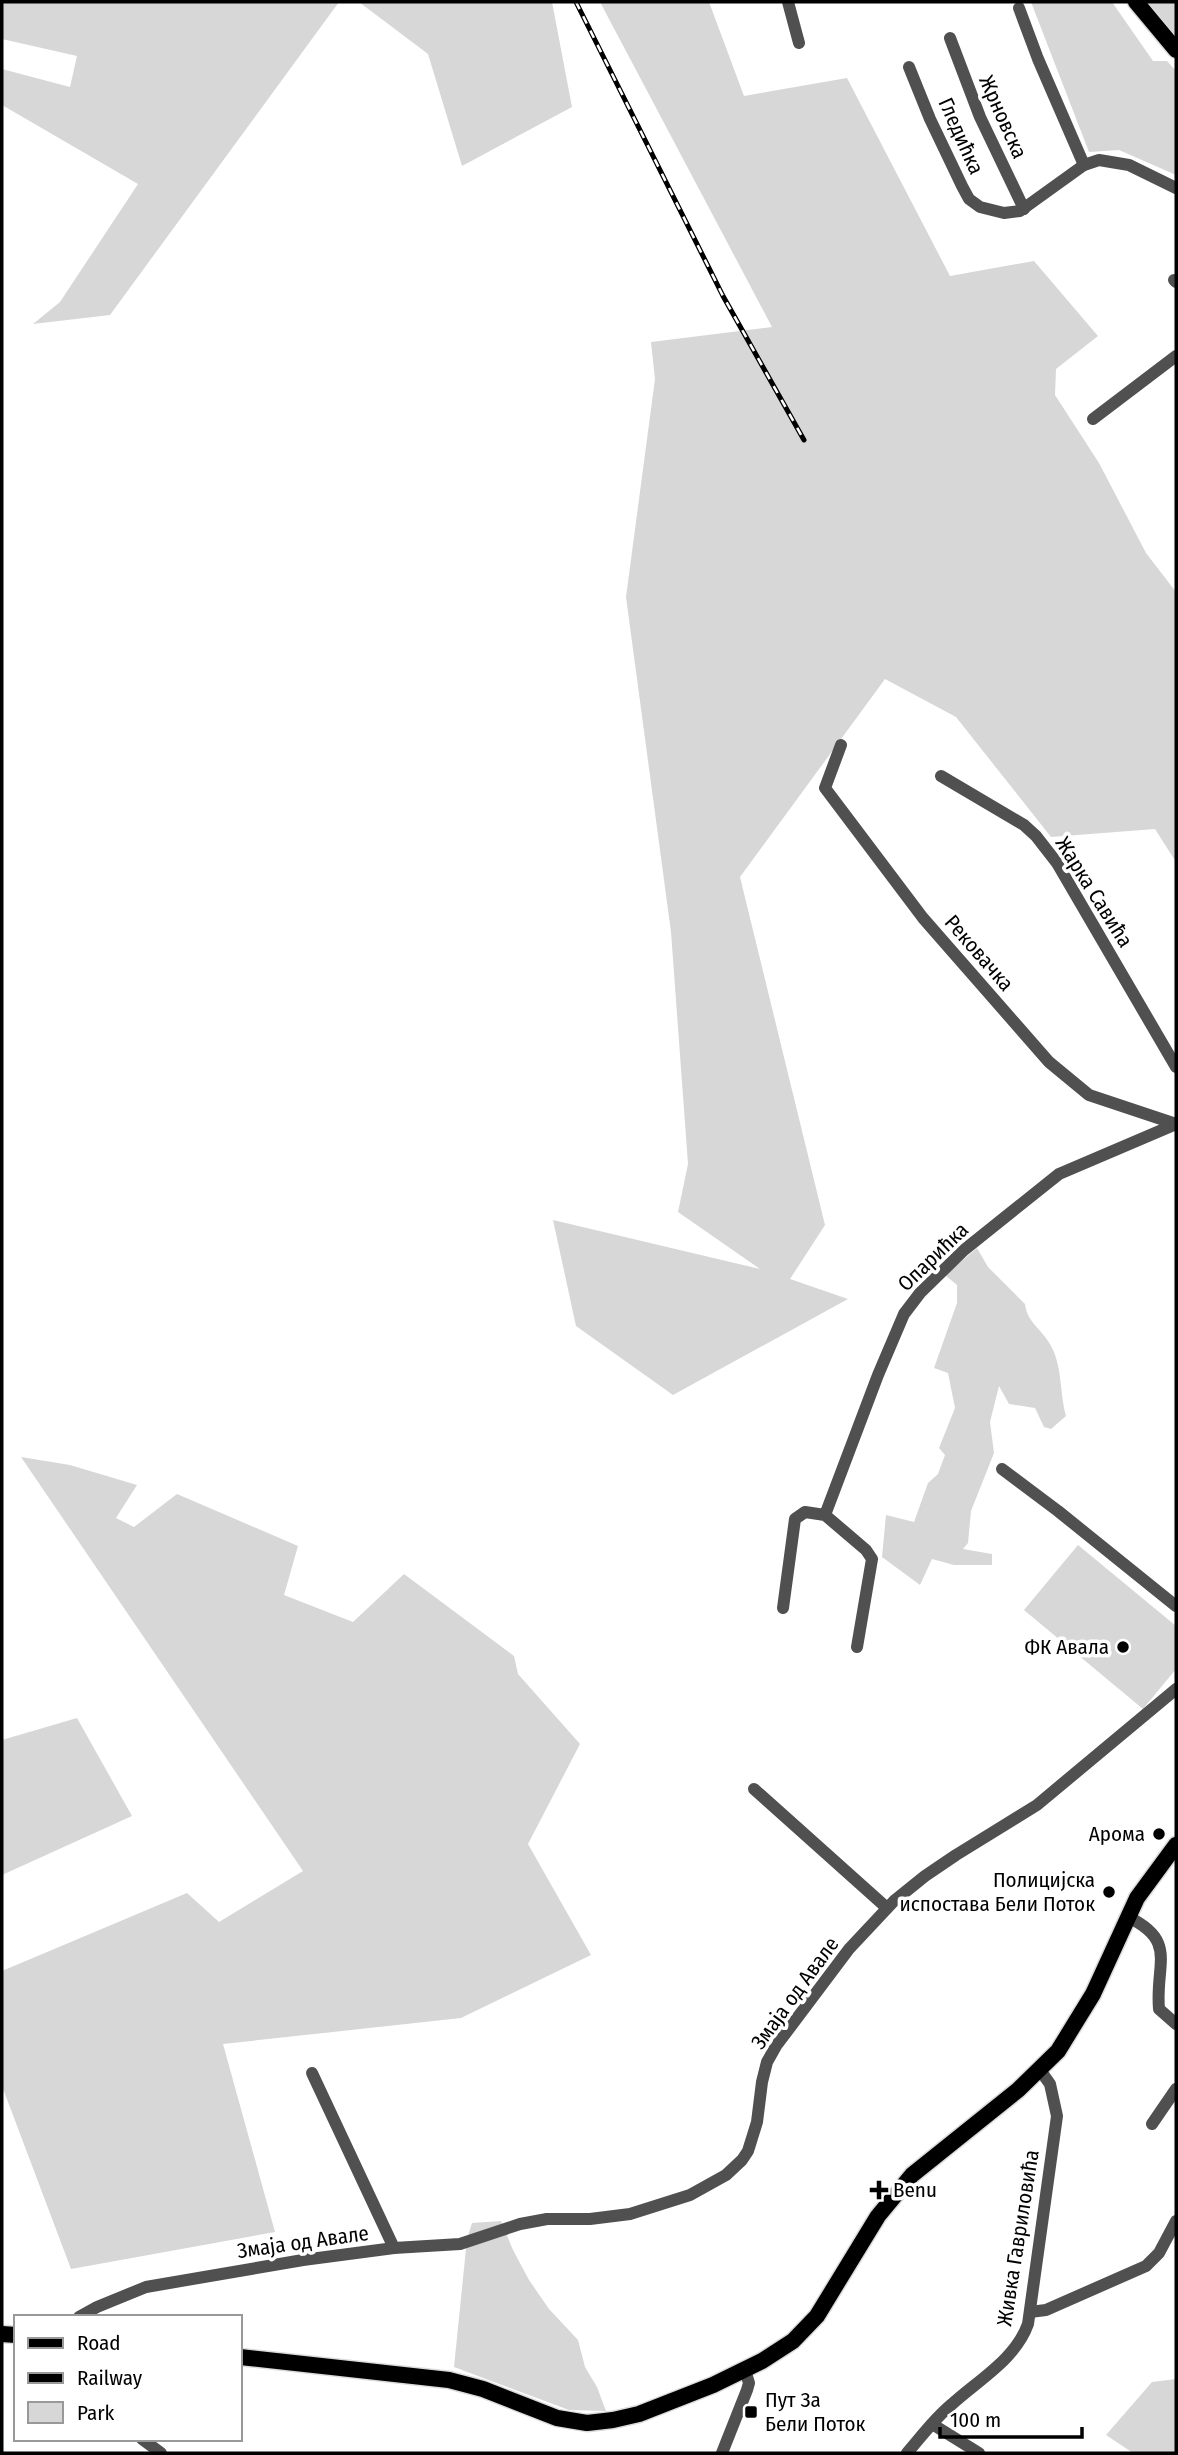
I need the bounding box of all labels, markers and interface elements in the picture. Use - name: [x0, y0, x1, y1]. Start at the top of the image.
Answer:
- street label: Жрновска: [973, 71, 1033, 163]
- street label: Гледићка: [933, 94, 989, 178]
- street label: Жарка Савића: [1050, 832, 1138, 952]
- street label: Рековачка: [939, 910, 1019, 996]
- street label: Опарићка: [892, 1217, 974, 1297]
- place label: ФК Авала: [1025, 1634, 1109, 1660]
- marker: ФК Авала: [1115, 1639, 1131, 1655]
- place label: Арома: [1089, 1821, 1145, 1847]
- marker: Арома: [1151, 1826, 1167, 1842]
- place label: Полицијска испостава Бели Поток: [900, 1867, 1095, 1917]
- marker: Полицијска испостава Бели Поток: [1101, 1884, 1117, 1900]
- street label: Змаја од Авале: [746, 1932, 844, 2054]
- street label: Живка Гавриловића: [991, 2148, 1045, 2328]
- place label: Benu: [893, 2177, 937, 2203]
- marker: Benu: [871, 2182, 887, 2198]
- street label: Змаја од Авале: [236, 2220, 370, 2264]
- legend: [14, 2315, 242, 2441]
- text: Road: [77, 2330, 121, 2356]
- text: Railway: [77, 2365, 143, 2391]
- place label: Пут За Бели Поток: [765, 2387, 865, 2437]
- scale bar: [940, 2396, 1082, 2440]
- text: Park: [77, 2400, 115, 2426]
- marker: Пут За Бели Поток: [743, 2404, 759, 2420]
- text: 100 m: [950, 2407, 1001, 2433]

